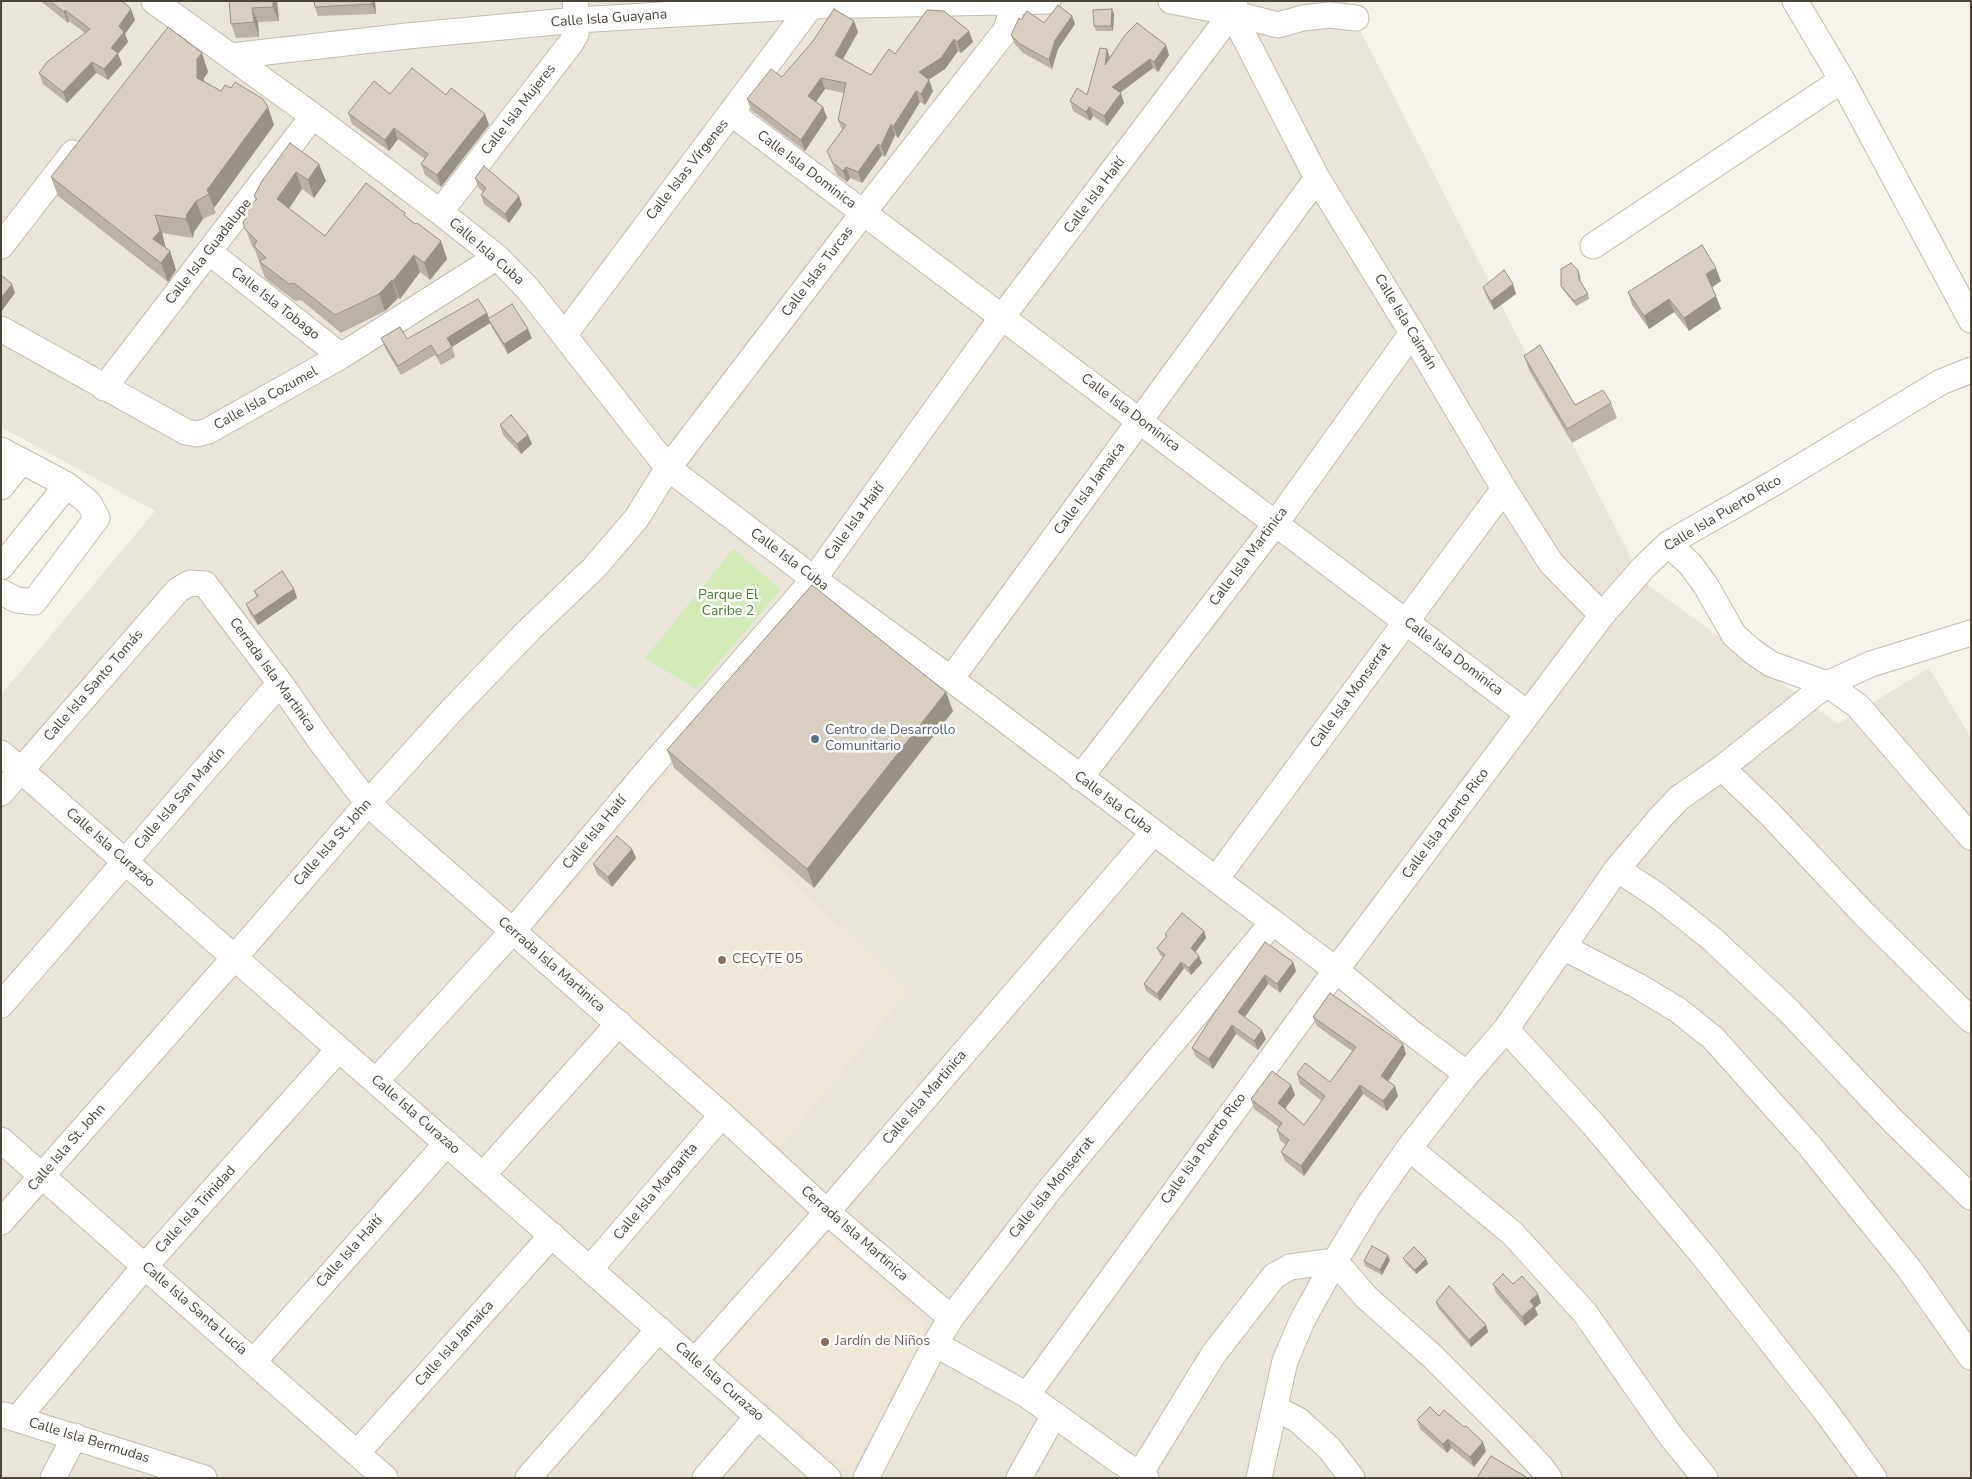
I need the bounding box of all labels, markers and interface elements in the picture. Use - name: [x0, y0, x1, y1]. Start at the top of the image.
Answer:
- street label: Calle Isla Guayana: [550, 7, 668, 31]
- street label: Calle Isla Mujeres: [478, 61, 560, 159]
- street label: Calle Islas Vírgenes: [643, 116, 733, 224]
- street label: Calle Isla Dominica: [753, 127, 859, 213]
- street label: Calle Isla Haití: [1061, 155, 1129, 237]
- street label: Calle Isla Guadalupe: [162, 196, 256, 308]
- street label: Calle Isla Cuba: [445, 215, 527, 289]
- street label: Calle Islas Turcas: [779, 223, 857, 321]
- street label: Calle Isla Tobago: [227, 264, 323, 344]
- street label: Calle Isla Caimán: [1370, 271, 1440, 373]
- street label: Calle Isla Cozumel: [211, 364, 321, 434]
- street label: Calle Isla Dominica: [1077, 370, 1183, 456]
- street label: Calle Isla Jamaica: [1051, 440, 1129, 538]
- street label: Calle Isla Puerto Rico: [1661, 472, 1785, 556]
- street label: Calle Isla Haití: [822, 480, 888, 564]
- street label: Calle Isla Martinica: [1206, 504, 1292, 610]
- street label: Calle Isla Cuba: [746, 525, 832, 595]
- park label: Parque El Caribe 2: [698, 588, 758, 620]
- street label: Calle Isla Dominica: [1400, 614, 1506, 700]
- street label: Cerrada Isla Martinica: [225, 615, 319, 735]
- street label: Calle Isla Santo Tomás: [41, 627, 147, 745]
- street label: Calle Isla Monserrat: [1307, 640, 1395, 752]
- place label: Centro de Desarrollo Comunitario: [825, 723, 955, 756]
- marker: Centro de Desarrollo Comunitario: [809, 733, 821, 745]
- street label: Calle Isla San Martín: [131, 745, 229, 853]
- street label: Calle Isla Puerto Rico: [1399, 766, 1493, 882]
- street label: Calle Isla Cuba: [1070, 768, 1156, 838]
- street label: Calle Isla Haití: [559, 793, 631, 873]
- street label: Calle Isla St. John: [291, 796, 375, 890]
- street label: Calle Isla Curazao: [62, 805, 158, 891]
- street label: Cerrada Isla Martinica: [494, 914, 608, 1016]
- place label: CECyTE 05: [732, 952, 803, 968]
- marker: CECyTE 05: [716, 954, 728, 966]
- street label: Calle Isla Martinica: [880, 1047, 970, 1149]
- street label: Calle Isla Curazao: [367, 1072, 463, 1158]
- street label: Calle Isla Puerto Rico: [1158, 1090, 1250, 1208]
- street label: Calle Isla St. John: [25, 1101, 109, 1195]
- street label: Calle Isla Monserrat: [1006, 1134, 1098, 1242]
- street label: Calle Isla Margarita: [610, 1140, 702, 1244]
- street label: Calle Isla Trinidad: [152, 1163, 240, 1257]
- street label: Cerrada Isla Martinica: [797, 1183, 911, 1285]
- street label: Calle Isla Haití: [313, 1213, 387, 1291]
- street label: Calle Isla Santa Lucía: [138, 1259, 250, 1359]
- street label: Calle Isla Jamaica: [412, 1298, 498, 1390]
- place label: Jardín de Niños: [835, 1334, 930, 1350]
- marker: Jardín de Niños: [819, 1336, 831, 1348]
- street label: Calle Isla Curazao: [671, 1339, 767, 1425]
- street label: Calle Isla Bermudas: [27, 1415, 151, 1467]

